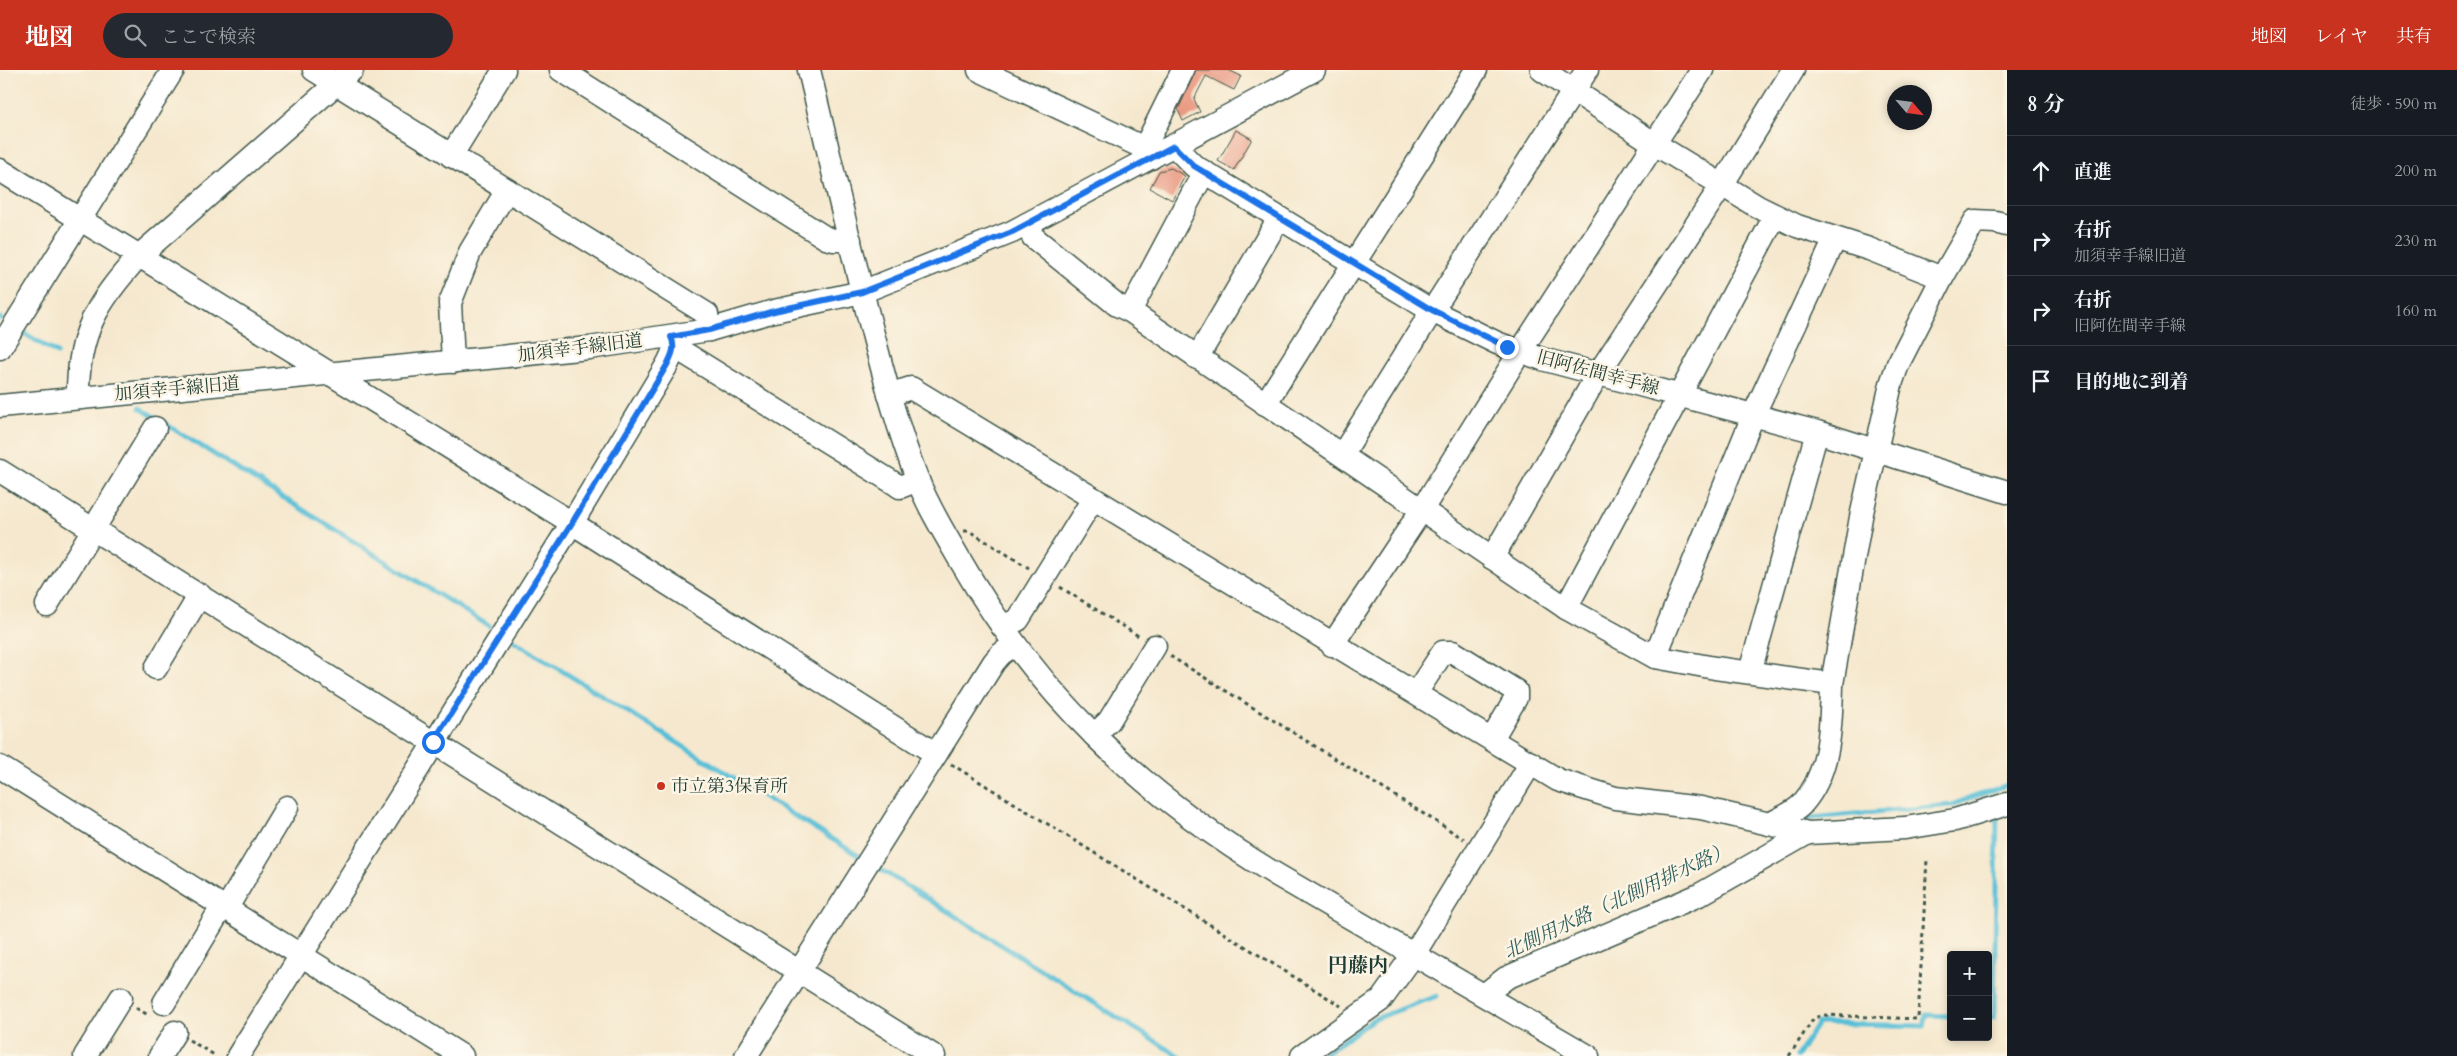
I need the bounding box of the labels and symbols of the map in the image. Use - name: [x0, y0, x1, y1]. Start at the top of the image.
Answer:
- north arrow: [1887, 85, 1932, 130]
- street label: 加須幸手線旧道: [516, 328, 644, 368]
- route end: [1496, 336, 1519, 359]
- street label: 旧阿佐間幸手線: [1534, 345, 1662, 401]
- street label: 加須幸手線旧道: [113, 371, 241, 407]
- route start: [422, 731, 445, 754]
- place label: 市立第3保育所: [671, 774, 788, 799]
- marker: 市立第3保育所: [655, 780, 667, 792]
- water label: 北側用水路（北側用排水路）: [1500, 837, 1734, 965]
- district label: 円藤内: [1328, 952, 1388, 979]

